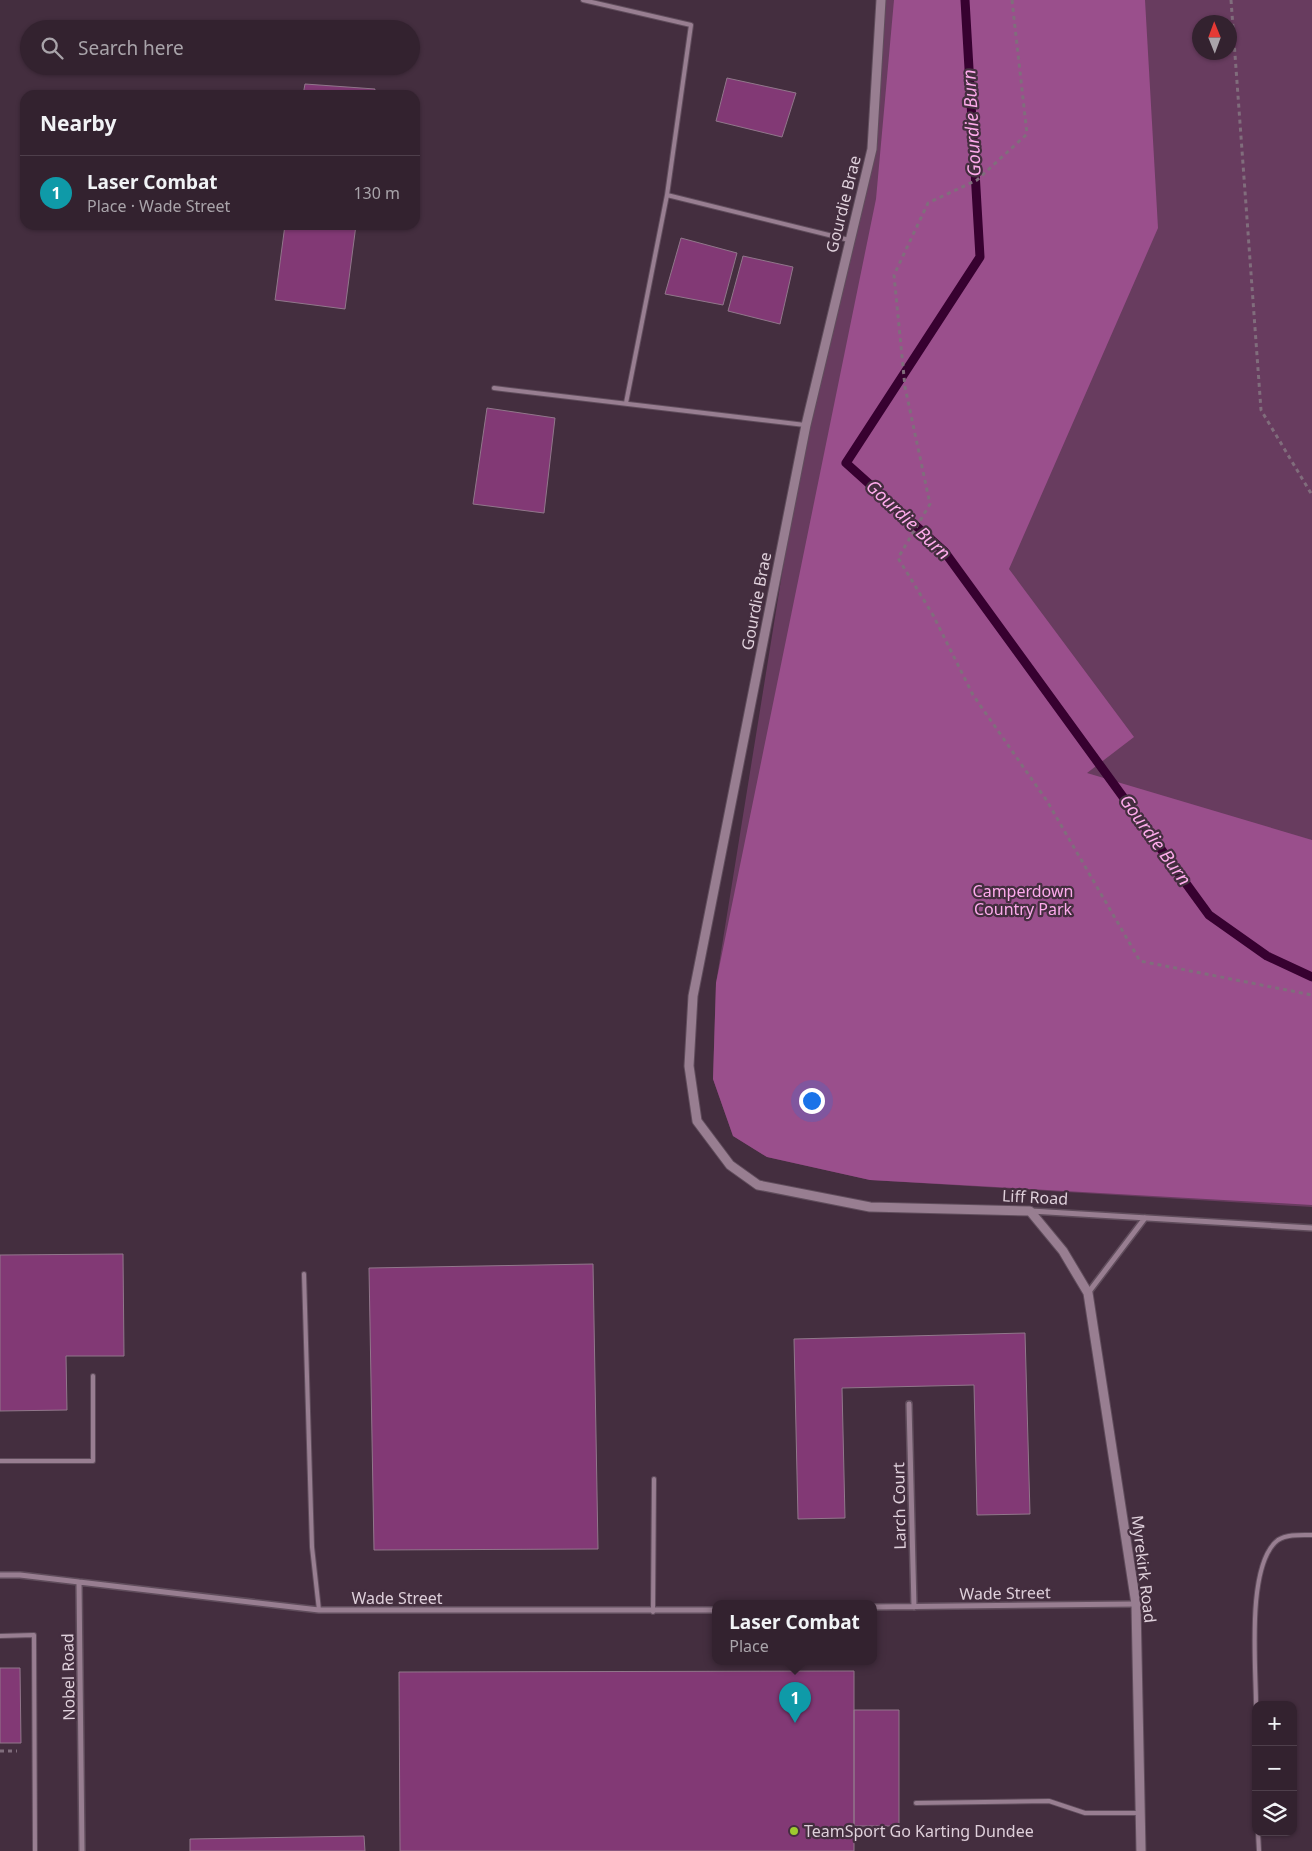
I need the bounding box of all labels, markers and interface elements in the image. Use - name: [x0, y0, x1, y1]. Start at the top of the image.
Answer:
- north arrow: [1192, 15, 1237, 60]
- search box: [20, 20, 420, 75]
- icon: search: [38, 34, 66, 62]
- text: Search here: [78, 35, 184, 61]
- water label: Gourdie Burn: [956, 69, 986, 177]
- text: Nearby: [40, 109, 116, 137]
- street label: Gourdie Brae: [820, 153, 866, 255]
- text: Laser Combat: [87, 169, 218, 195]
- text: 1: [51, 182, 61, 204]
- text: 130 m: [353, 182, 400, 204]
- text: Place · Wade Street: [87, 195, 230, 217]
- water label: Gourdie Burn: [861, 474, 956, 565]
- street label: Gourdie Brae: [736, 550, 776, 652]
- water label: Gourdie Burn: [1115, 789, 1197, 890]
- park label: Camperdown Country Park: [973, 880, 1073, 920]
- your location: [799, 1088, 825, 1114]
- street label: Liff Road: [1001, 1184, 1069, 1210]
- street label: Larch Court: [887, 1462, 911, 1550]
- street label: Myrekirk Road: [1126, 1514, 1162, 1624]
- street label: Wade Street: [959, 1581, 1051, 1605]
- street label: Wade Street: [351, 1587, 443, 1609]
- popup: [712, 1600, 877, 1665]
- text: Laser Combat: [729, 1609, 860, 1635]
- street label: Nobel Road: [56, 1633, 80, 1721]
- text: Place: [729, 1635, 769, 1657]
- pin: 1: [779, 1682, 811, 1723]
- map controls: [1252, 1701, 1297, 1836]
- button: +: [1252, 1701, 1297, 1746]
- button: −: [1252, 1746, 1297, 1791]
- button: layers: [1252, 1791, 1297, 1836]
- place label: TeamSport Go Karting Dundee: [804, 1820, 1034, 1842]
- marker: TeamSport Go Karting Dundee: [788, 1825, 800, 1837]

